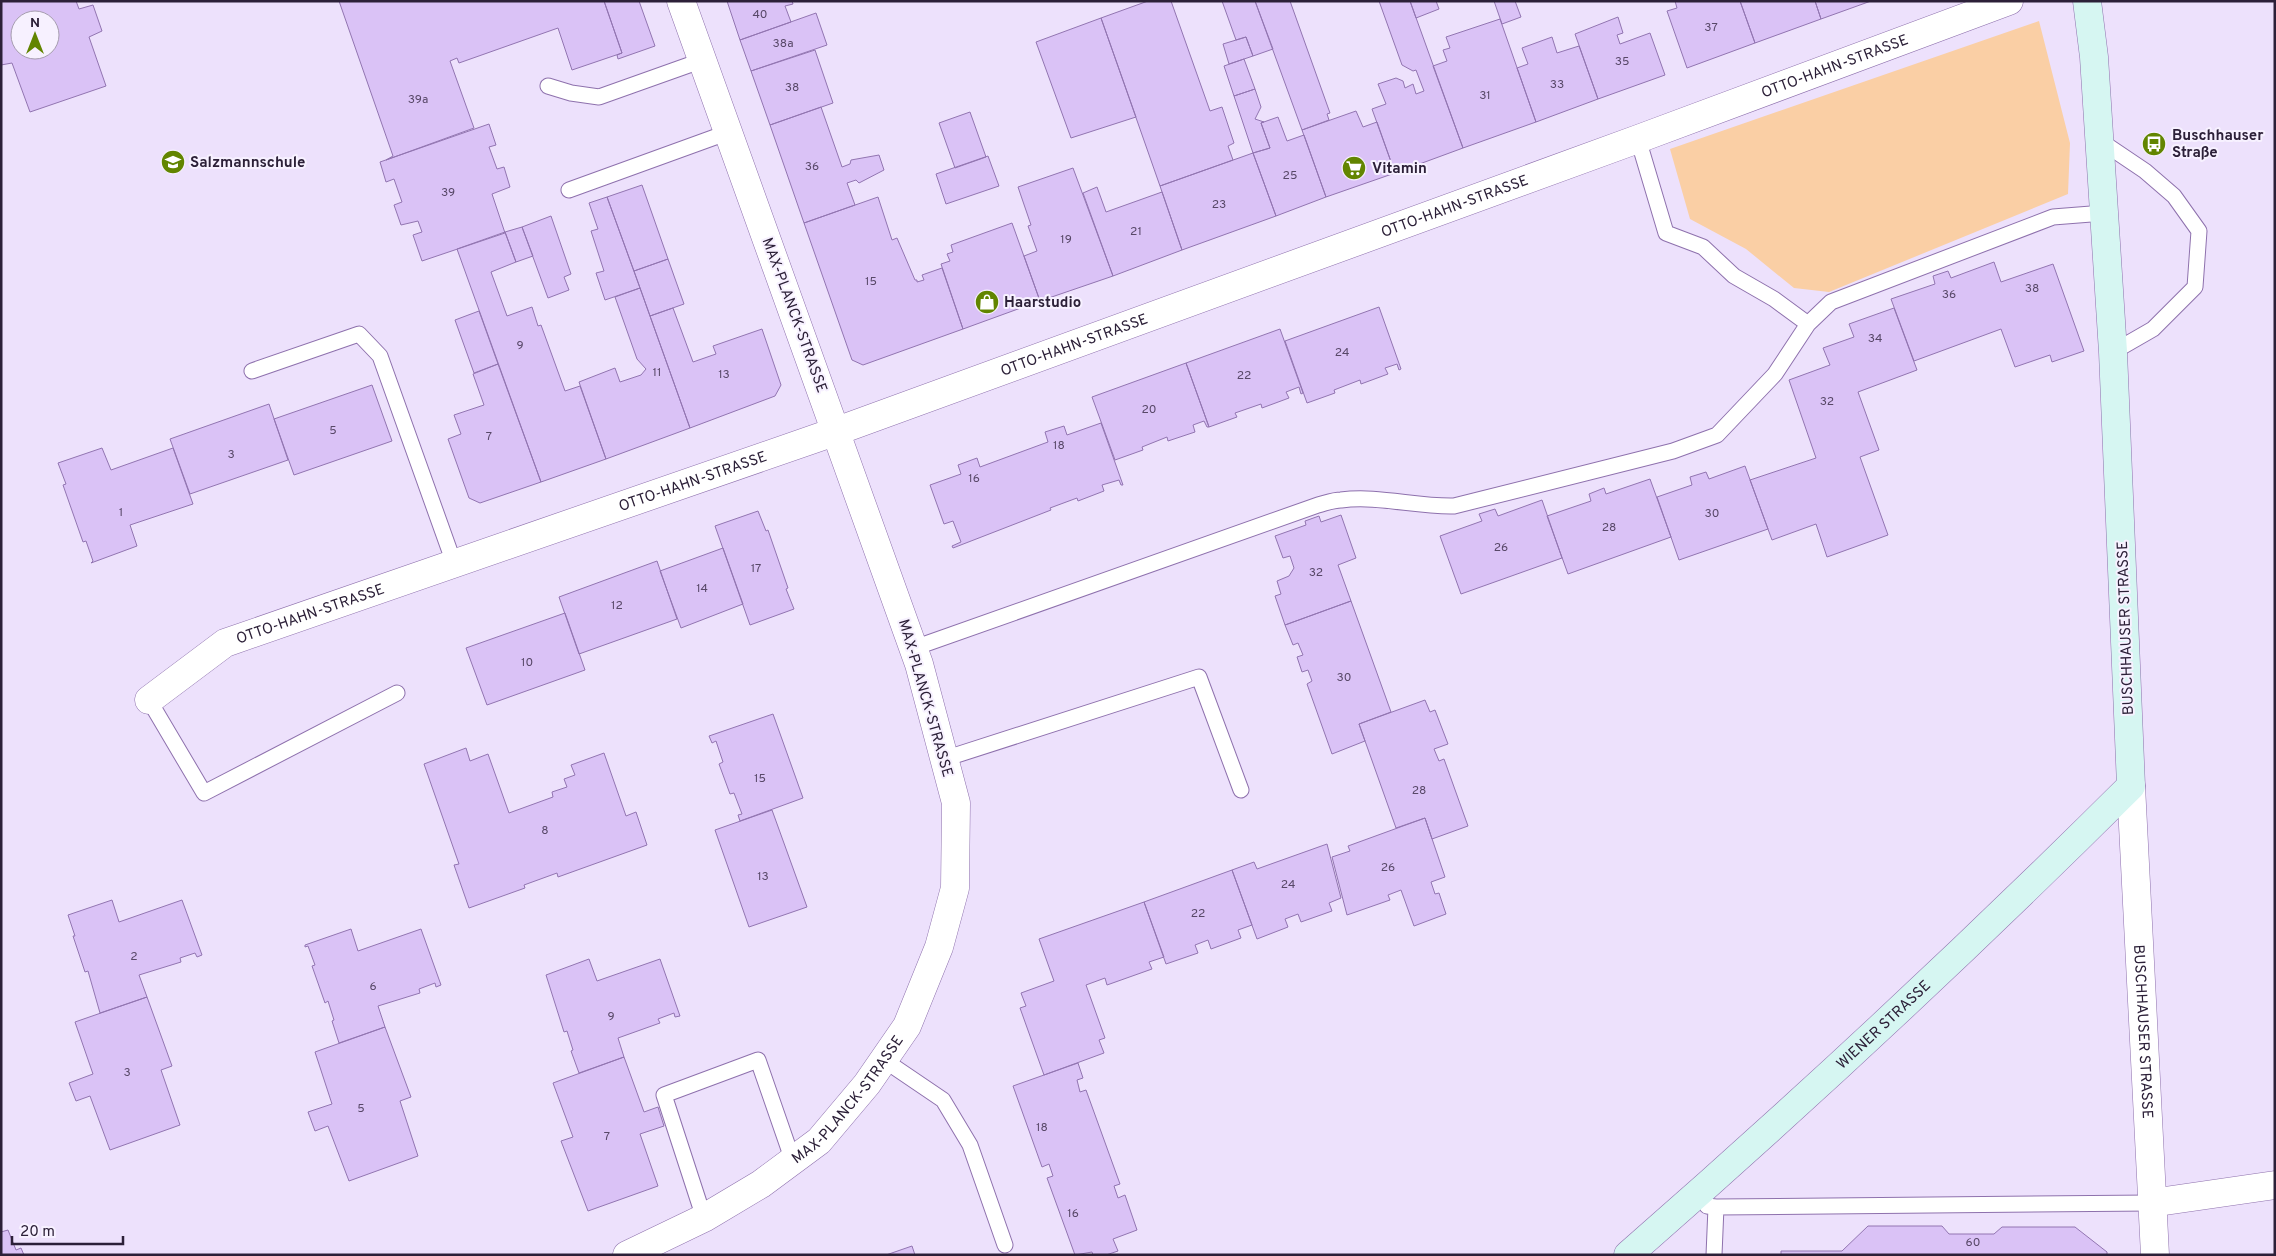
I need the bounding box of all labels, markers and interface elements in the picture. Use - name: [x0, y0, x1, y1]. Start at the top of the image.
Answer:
- house number: 40: [752, 7, 768, 23]
- north arrow: [10, 10, 60, 60]
- text: N: [30, 15, 40, 32]
- house number: 37: [1704, 20, 1718, 36]
- street label: OTTO-HAHN-STRASSE: [1759, 31, 1911, 103]
- house number: 38a: [773, 36, 793, 52]
- house number: 35: [1615, 54, 1629, 70]
- house number: 33: [1550, 77, 1564, 93]
- house number: 38: [785, 80, 799, 96]
- house number: 31: [1479, 88, 1491, 104]
- house number: 39a: [408, 92, 428, 108]
- place label: Buschhauser Straße: [2172, 127, 2264, 163]
- bus stop icon: Buschhauser Straße: [2141, 131, 2167, 157]
- school or university icon: Salzmannschule: [160, 149, 186, 175]
- place label: Salzmannschule: [190, 154, 305, 173]
- supermarket icon: Vitamin: [1341, 155, 1367, 181]
- house number: 36: [805, 159, 819, 175]
- place label: Vitamin: [1372, 160, 1427, 179]
- house number: 25: [1283, 168, 1297, 184]
- street label: OTTO-HAHN-STRASSE: [1379, 172, 1531, 243]
- house number: 39: [441, 185, 455, 201]
- house number: 23: [1212, 197, 1226, 213]
- house number: 21: [1130, 224, 1142, 240]
- house number: 19: [1060, 232, 1072, 248]
- street label: MAX-PLANCK-STRASSE: [757, 235, 830, 396]
- house number: 15: [865, 274, 877, 290]
- house number: 38: [2025, 281, 2039, 297]
- house number: 36: [1942, 287, 1956, 303]
- shop icon: Haarstudio: [974, 289, 1000, 315]
- place label: Haarstudio: [1004, 294, 1081, 313]
- street label: OTTO-HAHN-STRASSE: [998, 310, 1151, 382]
- house number: 34: [1868, 331, 1882, 347]
- house number: 9: [516, 338, 524, 354]
- house number: 24: [1335, 345, 1349, 361]
- house number: 11: [653, 365, 661, 381]
- house number: 13: [718, 367, 730, 383]
- house number: 22: [1237, 368, 1251, 384]
- house number: 32: [1820, 394, 1834, 410]
- house number: 20: [1141, 402, 1157, 418]
- house number: 5: [329, 423, 337, 439]
- house number: 7: [486, 429, 492, 445]
- house number: 18: [1053, 438, 1065, 454]
- house number: 3: [227, 447, 235, 463]
- street label: OTTO-HAHN-STRASSE: [617, 448, 770, 517]
- house number: 16: [968, 471, 980, 487]
- house number: 1: [119, 505, 123, 521]
- house number: 30: [1705, 506, 1719, 522]
- house number: 28: [1602, 520, 1616, 536]
- house number: 26: [1494, 540, 1508, 556]
- street label: BUSCHHAUSER STRASSE: [2114, 540, 2139, 715]
- house number: 17: [751, 561, 761, 577]
- house number: 32: [1309, 565, 1323, 581]
- street label: OTTO-HAHN-STRASSE: [234, 581, 387, 649]
- house number: 14: [696, 581, 708, 597]
- house number: 12: [611, 598, 623, 614]
- street label: MAX-PLANCK-STRASSE: [893, 617, 956, 780]
- house number: 10: [521, 655, 533, 671]
- house number: 30: [1337, 670, 1351, 686]
- house number: 15: [754, 771, 766, 787]
- house number: 28: [1412, 783, 1426, 799]
- house number: 8: [541, 823, 549, 839]
- house number: 26: [1381, 860, 1395, 876]
- house number: 13: [757, 869, 769, 885]
- house number: 24: [1281, 877, 1295, 893]
- house number: 22: [1191, 906, 1205, 922]
- street label: BUSCHHAUSER STRASSE: [2128, 944, 2156, 1119]
- house number: 2: [130, 949, 138, 965]
- street label: WIENER STRASSE: [1833, 977, 1936, 1074]
- house number: 6: [369, 979, 377, 995]
- house number: 9: [607, 1009, 615, 1025]
- street label: MAX-PLANCK-STRASSE: [789, 1032, 909, 1169]
- house number: 3: [123, 1065, 131, 1081]
- house number: 5: [357, 1101, 365, 1117]
- house number: 18: [1036, 1120, 1048, 1136]
- house number: 7: [604, 1129, 610, 1145]
- house number: 16: [1067, 1206, 1079, 1222]
- scale bar: [12, 1214, 124, 1246]
- text: 20 m: [20, 1223, 55, 1242]
- house number: 60: [1966, 1235, 1980, 1251]

